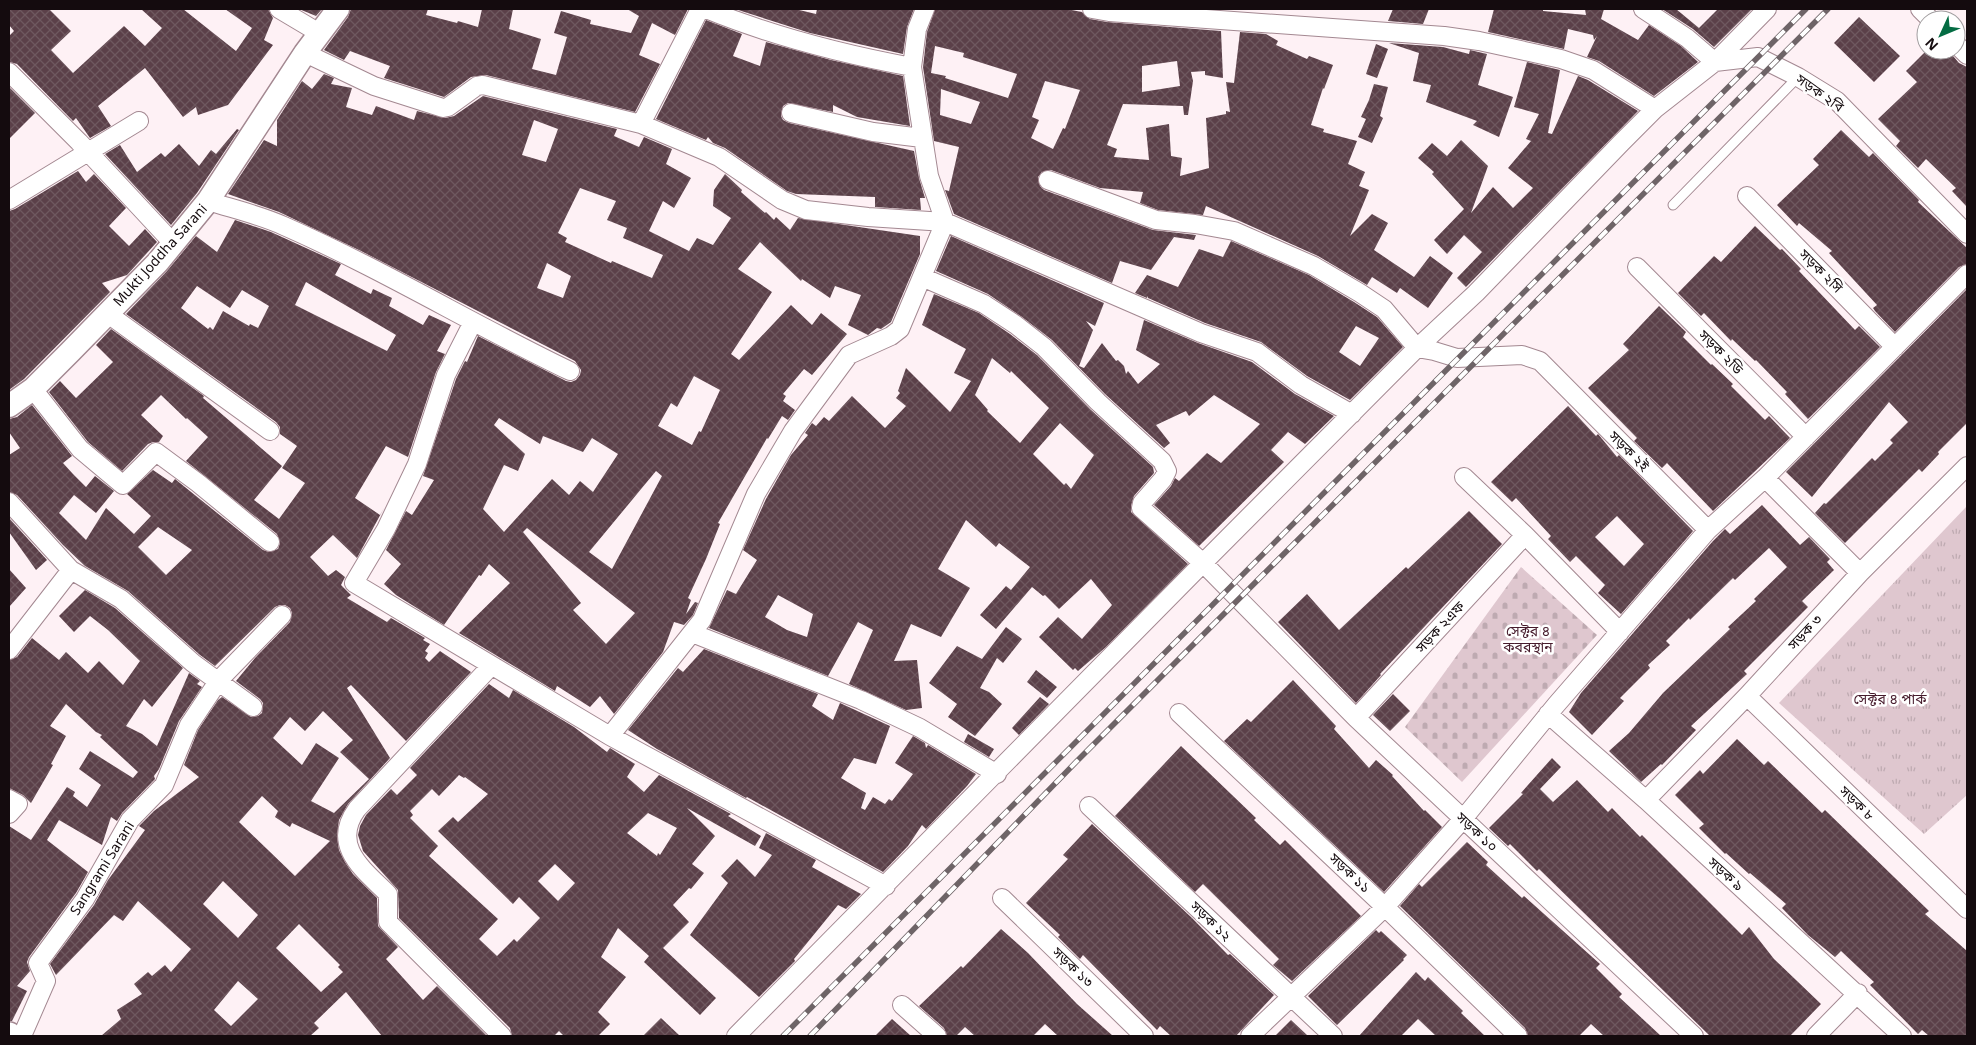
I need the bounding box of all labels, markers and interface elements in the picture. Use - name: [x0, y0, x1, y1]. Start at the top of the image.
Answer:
- north arrow: [1916, 10, 1966, 60]
- text: N: [1920, 34, 1942, 55]
- street label: সড়ক ২বি: [1792, 69, 1848, 116]
- street label: Mukti Joddha Sarani: [108, 199, 211, 310]
- street label: সড়ক ২সি: [1795, 244, 1847, 297]
- street label: সড়ক ২ডি: [1694, 325, 1748, 379]
- street label: সড়ক ২ই: [1604, 426, 1654, 475]
- street label: সড়ক ২এফ: [1410, 597, 1469, 657]
- street label: সড়ক ৩: [1783, 610, 1826, 654]
- park label: সেক্টর ৪ কবরস্থান: [1502, 621, 1553, 656]
- park label: সেক্টর ৪ পার্ক: [1854, 689, 1927, 708]
- street label: সড়ক ৮: [1835, 781, 1879, 824]
- street label: সড়ক ১০: [1452, 807, 1502, 856]
- street label: Sangrami Sarani: [65, 817, 138, 918]
- street label: সড়ক ১১: [1325, 848, 1375, 897]
- street label: সড়ক ৯: [1704, 852, 1748, 895]
- street label: সড়ক ১২: [1186, 896, 1237, 945]
- street label: সড়ক ১৩: [1048, 942, 1098, 991]

